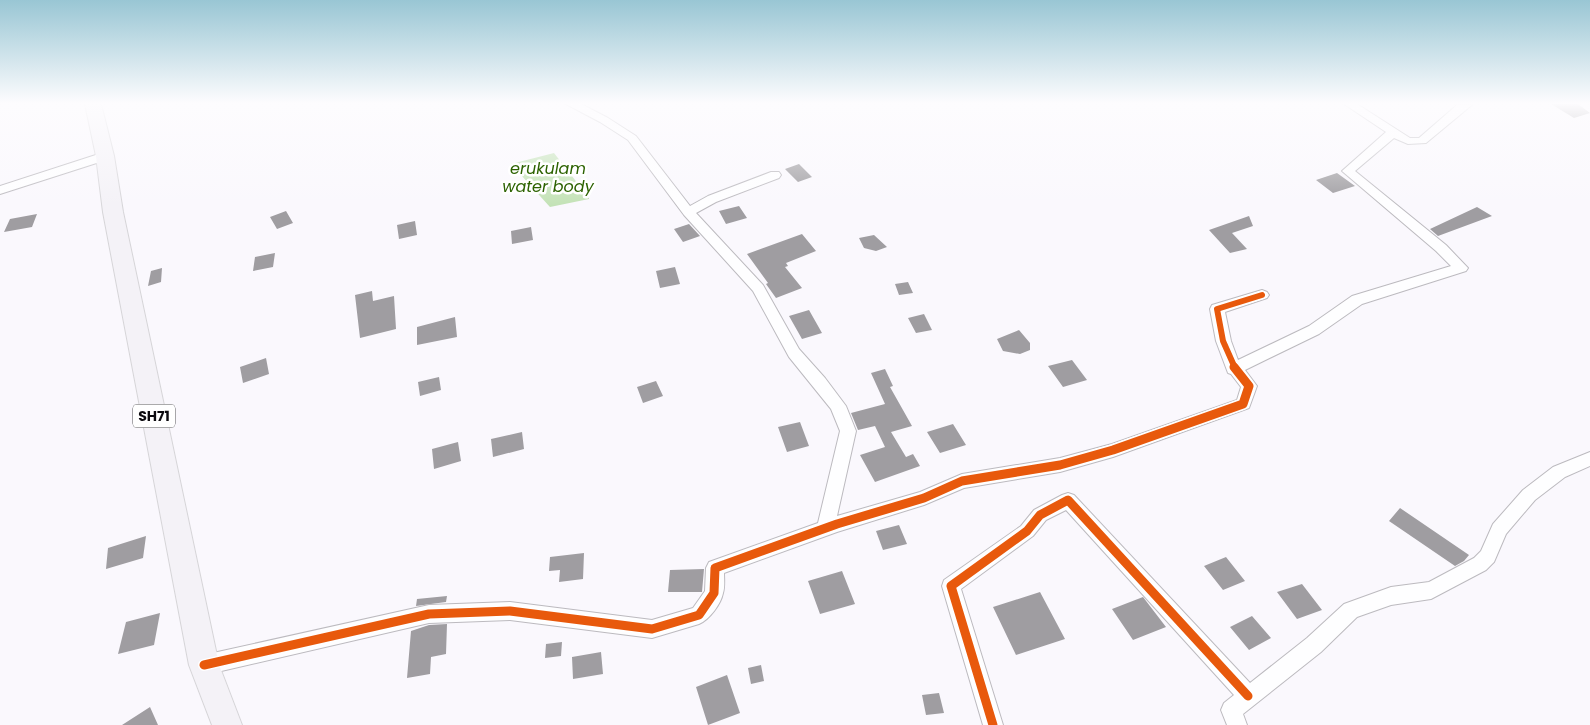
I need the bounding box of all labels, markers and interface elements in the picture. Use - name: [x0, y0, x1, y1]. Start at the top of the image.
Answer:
- water label: erukulam water body: [502, 157, 595, 198]
- road number: SH71: [133, 404, 175, 428]

